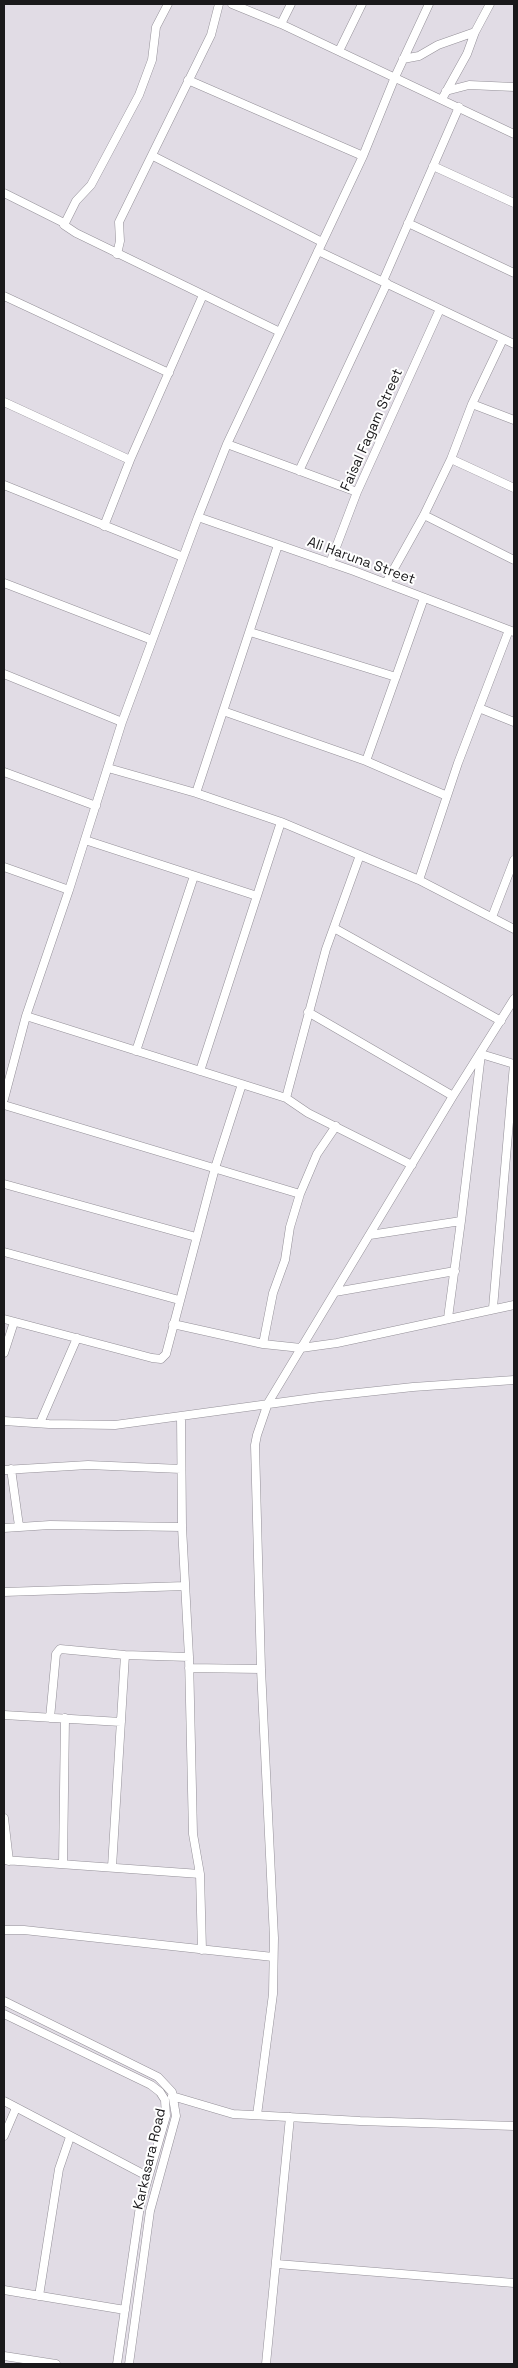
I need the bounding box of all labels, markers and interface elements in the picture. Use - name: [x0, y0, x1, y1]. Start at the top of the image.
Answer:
- street label: Faisal Fagam Street: [337, 366, 407, 494]
- street label: Ali Haruna Street: [305, 534, 417, 588]
- street label: Karkasara Road: [130, 2107, 170, 2211]

